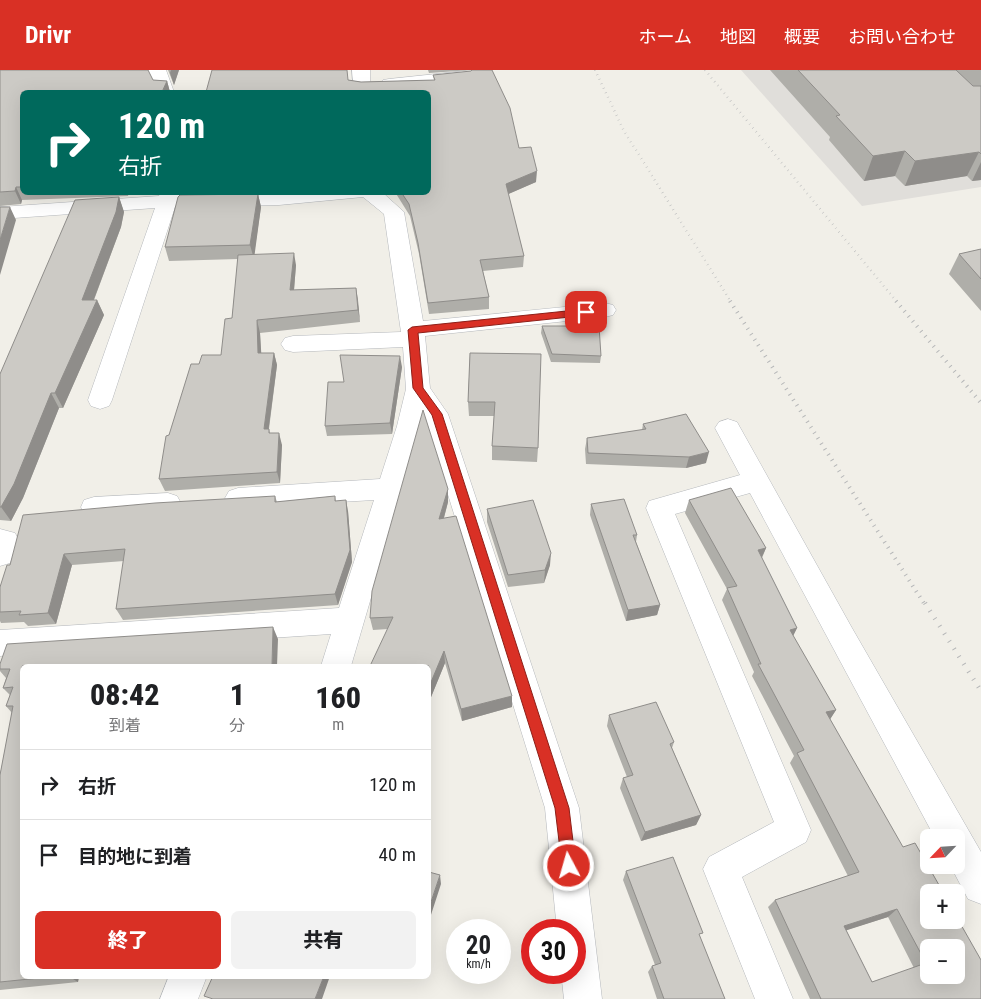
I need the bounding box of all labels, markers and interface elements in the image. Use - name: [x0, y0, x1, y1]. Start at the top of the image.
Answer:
- text: Drivr: [25, 21, 71, 49]
- text: ホーム: [639, 26, 692, 47]
- text: 地図: [720, 26, 756, 47]
- text: 概要: [784, 26, 820, 47]
- text: お問い合わせ: [848, 26, 956, 47]
- text: 120 m: [118, 106, 205, 147]
- icon: right: [35, 110, 100, 175]
- text: 右折: [118, 154, 162, 179]
- pin: [565, 291, 607, 333]
- icon: arrive: [572, 298, 600, 326]
- text: 08:42: [90, 677, 159, 712]
- text: 1: [230, 677, 245, 712]
- text: 160: [315, 680, 361, 715]
- text: m: [332, 715, 344, 734]
- text: 到着: [109, 716, 141, 735]
- text: 分: [229, 716, 245, 735]
- icon: right: [35, 771, 63, 799]
- text: 120 m: [369, 773, 416, 796]
- text: 右折: [78, 775, 116, 798]
- north arrow: [920, 829, 965, 874]
- map controls: [920, 829, 965, 984]
- position arrow: [542, 839, 594, 891]
- icon: arrive: [35, 841, 63, 869]
- text: 40 m: [379, 843, 416, 866]
- text: 目的地に到着: [78, 845, 192, 868]
- button: +: [920, 884, 965, 929]
- button: 終了: [35, 911, 221, 969]
- button: 共有: [231, 911, 416, 969]
- speed limit sign: 30: [521, 919, 586, 984]
- text: 20: [466, 931, 491, 960]
- button: −: [920, 939, 965, 984]
- text: km/h: [466, 957, 491, 971]

